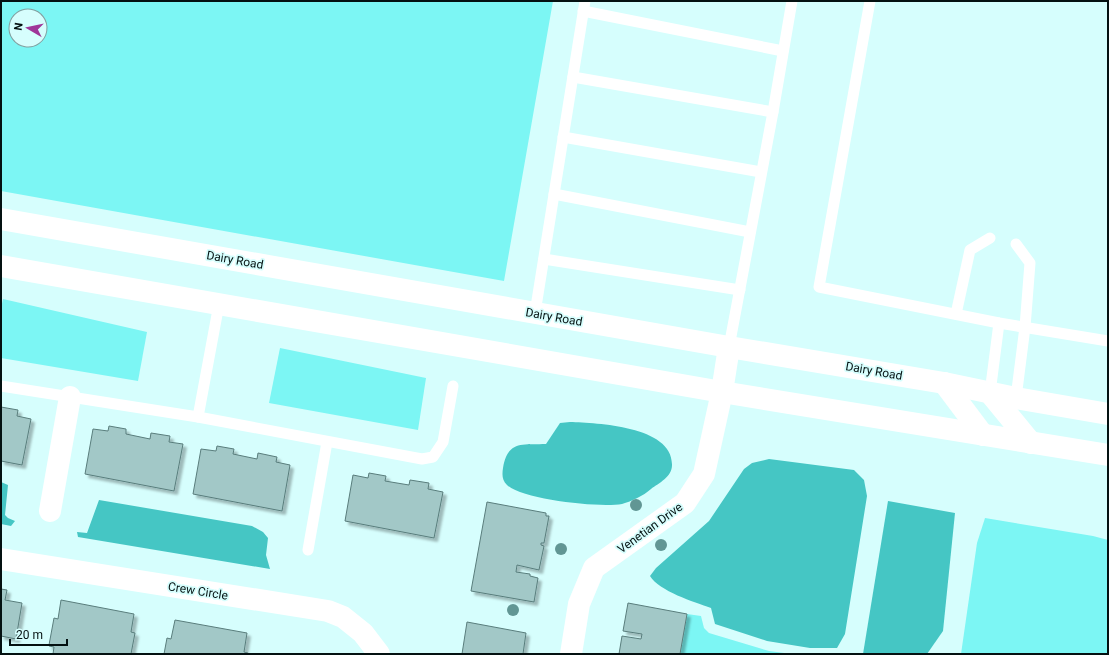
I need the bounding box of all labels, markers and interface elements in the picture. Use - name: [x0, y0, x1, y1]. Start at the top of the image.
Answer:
- north arrow: [8, 8, 48, 48]
- text: N: [12, 21, 26, 31]
- street label: Dairy Road: [205, 248, 265, 272]
- street label: Dairy Road: [524, 305, 584, 329]
- street label: Dairy Road: [844, 359, 904, 383]
- street label: Venetian Drive: [615, 500, 685, 556]
- street label: Crew Circle: [167, 579, 229, 603]
- scale bar: [10, 621, 67, 647]
- text: 20 m: [16, 628, 43, 642]

